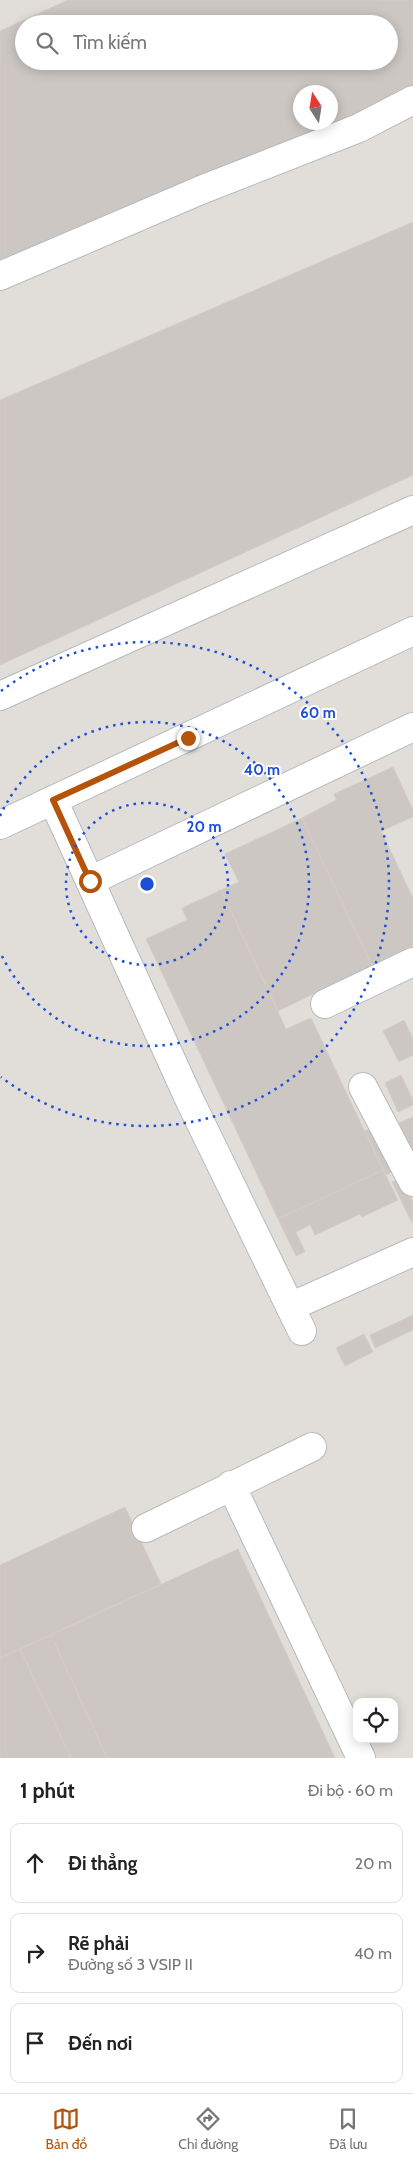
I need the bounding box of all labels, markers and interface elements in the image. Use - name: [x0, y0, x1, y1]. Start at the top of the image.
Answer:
- search box: [15, 15, 398, 70]
- icon: search: [33, 29, 61, 57]
- text: Tìm kiếm: [73, 31, 147, 54]
- north arrow: [293, 85, 338, 130]
- text: 60 m: [300, 704, 336, 722]
- route end: [177, 727, 200, 750]
- text: 40 m: [244, 761, 280, 779]
- text: 20 m: [187, 818, 221, 836]
- route start: [79, 870, 102, 893]
- centre of rings: [138, 875, 156, 893]
- map controls: [353, 1698, 398, 1743]
- button: locate: [353, 1698, 398, 1743]
- text: 1 phút: [20, 1778, 75, 1803]
- text: Đi bộ · 60 m: [308, 1781, 393, 1800]
- icon: ahead: [21, 1849, 49, 1877]
- text: Đi thẳng: [68, 1852, 137, 1875]
- text: 20 m: [355, 1854, 392, 1873]
- text: Rẽ phải: [68, 1932, 129, 1955]
- icon: right: [21, 1939, 49, 1967]
- text: 40 m: [354, 1944, 392, 1963]
- text: Đường số 3 VSIP II: [68, 1955, 193, 1974]
- icon: arrive: [21, 2029, 49, 2057]
- text: Đến nơi: [68, 2032, 132, 2055]
- tab: Bản đồ: [46, 2105, 87, 2153]
- tab: Chỉ đường: [178, 2105, 238, 2153]
- tab: Đã lưu: [329, 2105, 367, 2153]

